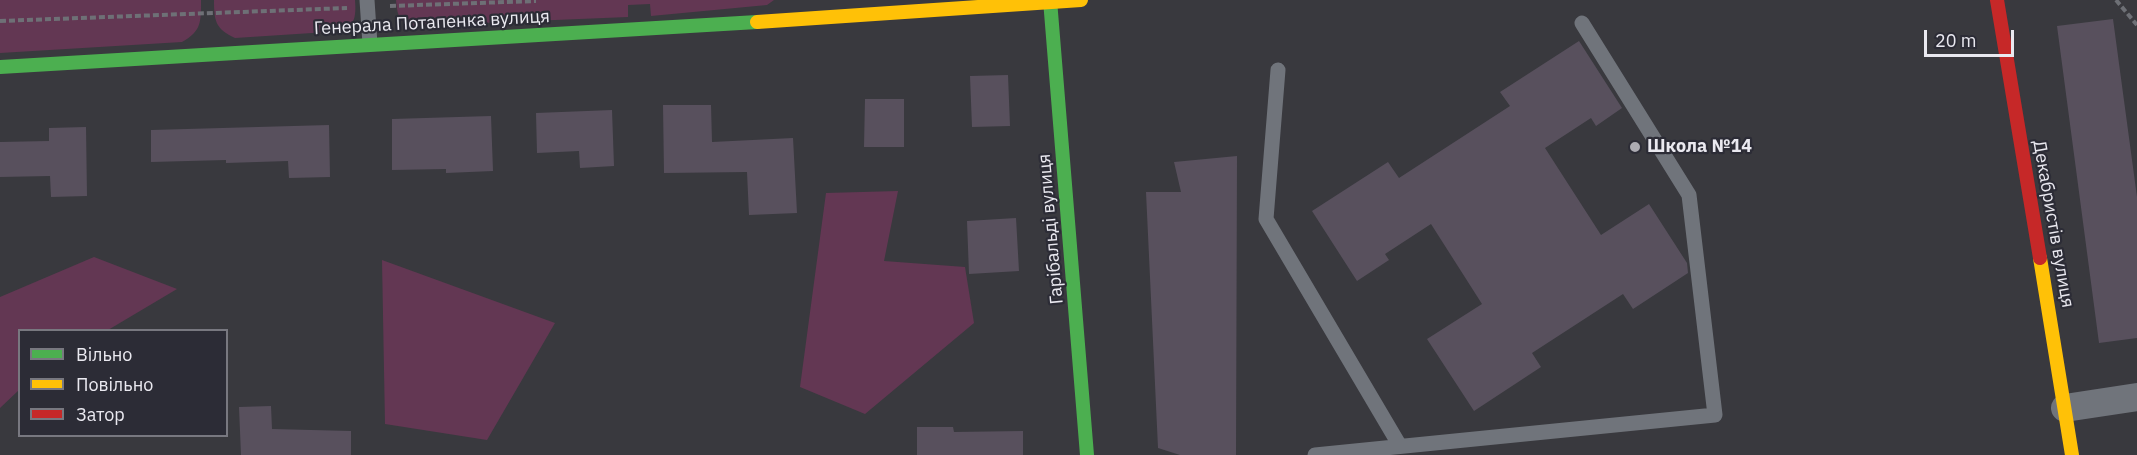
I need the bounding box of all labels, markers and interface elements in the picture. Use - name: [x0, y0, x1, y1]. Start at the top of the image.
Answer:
- street label: Генерала Потапенка вулиця: [314, 6, 550, 40]
- scale bar: [1927, 18, 2017, 56]
- text: 20 m: [1935, 29, 1977, 52]
- place label: Школа №14: [1647, 136, 1752, 158]
- street label: Декабристів вулиця: [2028, 139, 2078, 309]
- marker: Школа №14: [1628, 140, 1642, 154]
- street label: Гарібальді вулиця: [1034, 153, 1068, 305]
- legend: [18, 329, 228, 437]
- text: Вільно: [76, 343, 132, 366]
- text: Повільно: [76, 373, 153, 396]
- text: Затор: [76, 403, 125, 426]

